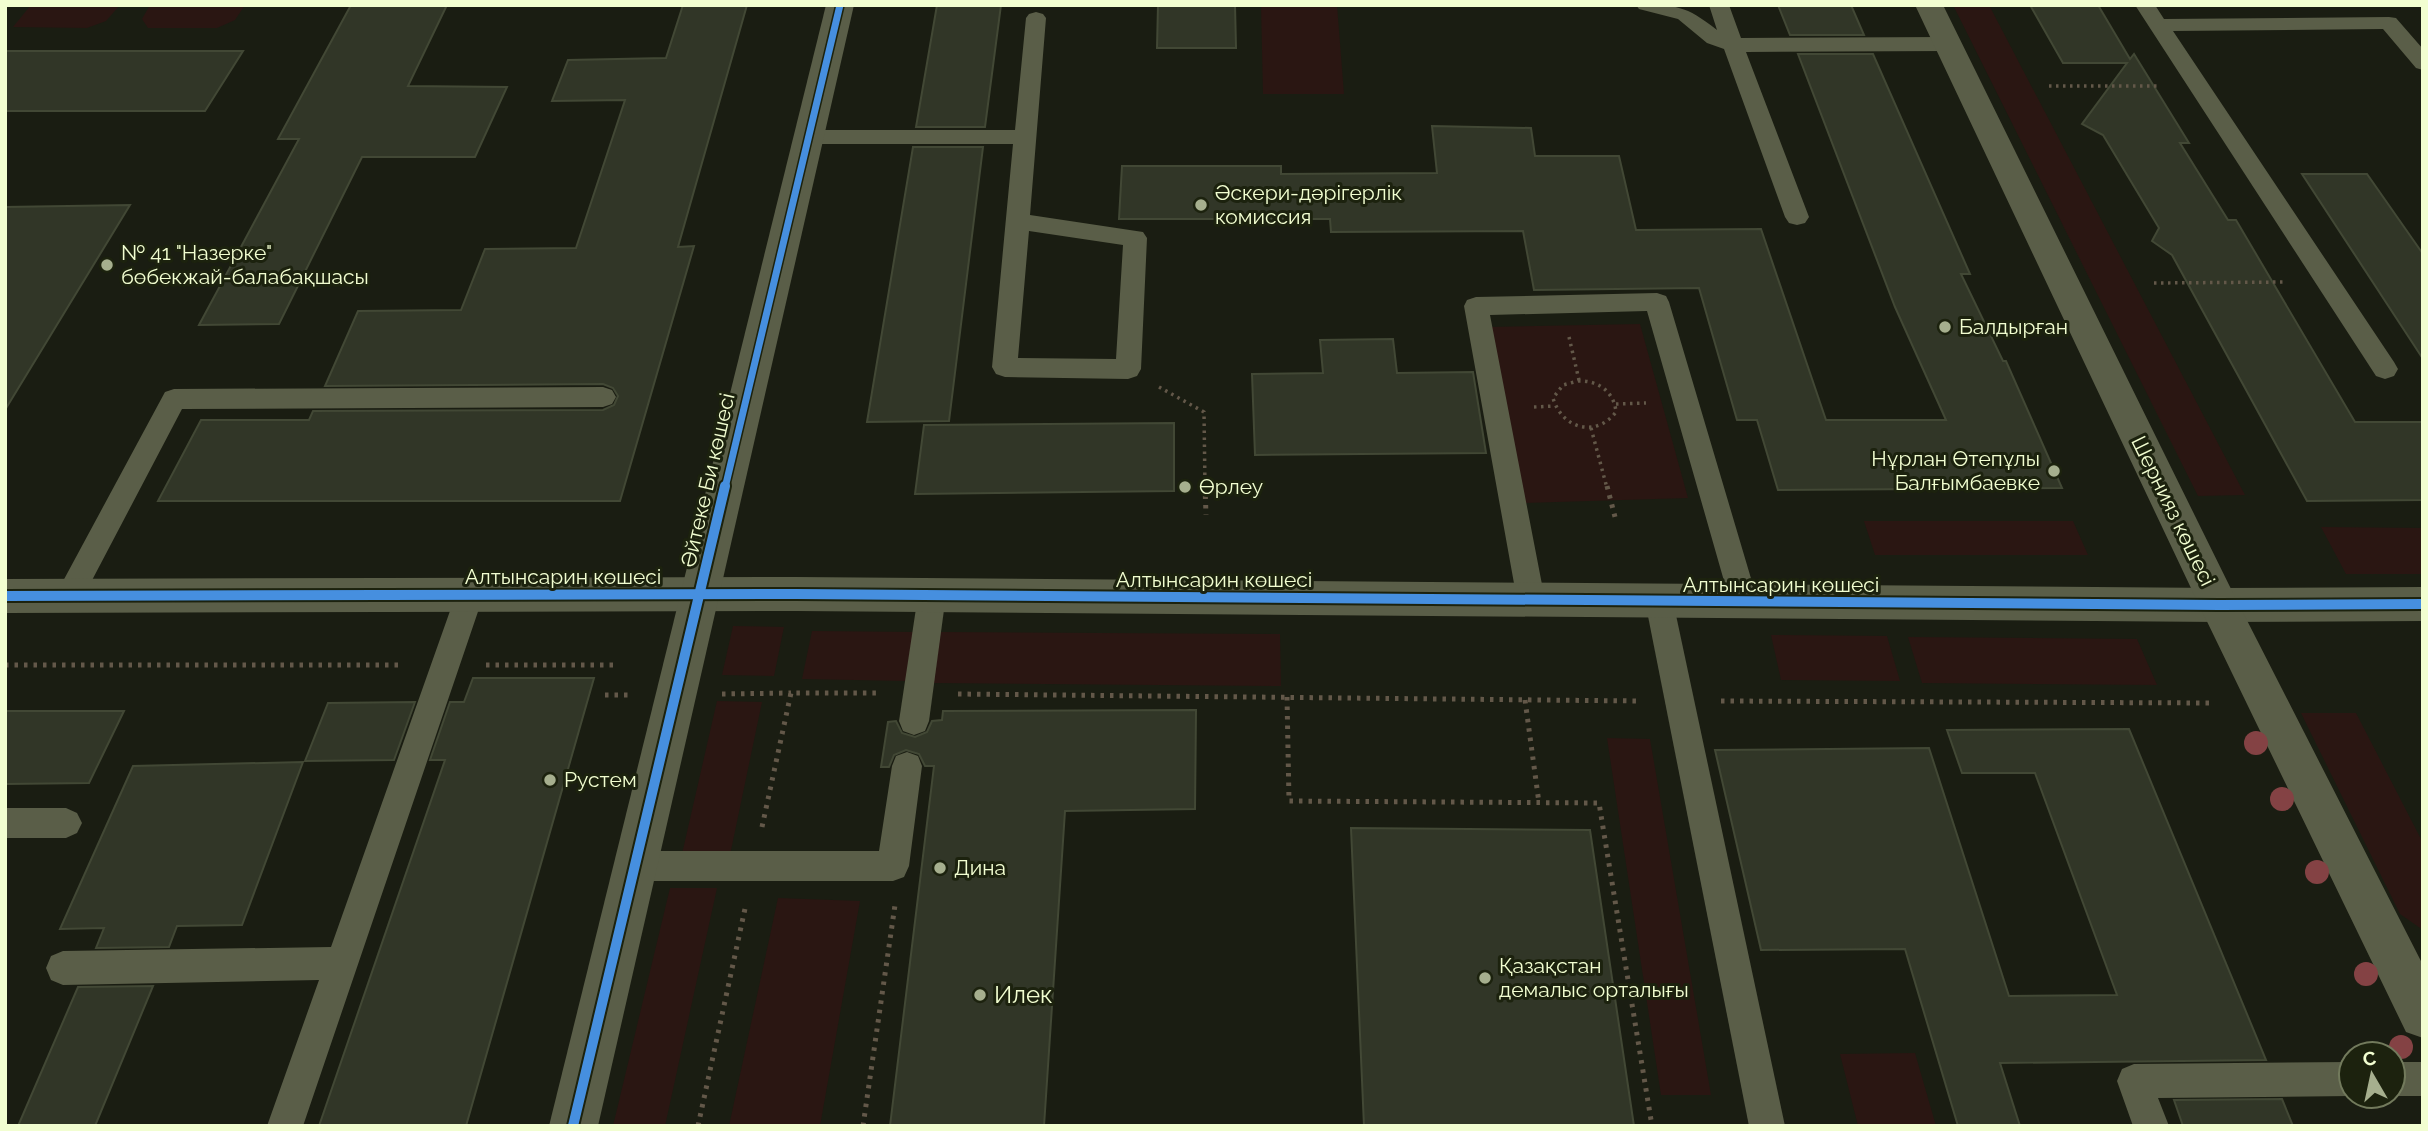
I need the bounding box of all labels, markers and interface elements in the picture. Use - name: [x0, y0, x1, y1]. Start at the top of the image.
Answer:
- place label: Әскери-дәрігерлік комиссия: [1215, 180, 1402, 229]
- marker: Әскери-дәрігерлік комиссия: [1193, 197, 1209, 213]
- place label: № 41 "Назерке" бөбекжай-балабақшасы: [121, 240, 369, 289]
- marker: № 41 "Назерке" бөбекжай-балабақшасы: [99, 257, 115, 273]
- place label: Балдырған: [1959, 314, 2068, 339]
- marker: Балдырған: [1937, 319, 1953, 335]
- street label: Әйтеке Би көшесі: [675, 390, 740, 569]
- street label: Шернияз көшесі: [2126, 432, 2221, 590]
- place label: Нұрлан Өтепұлы Балғымбаевке: [1871, 446, 2040, 495]
- marker: Нұрлан Өтепұлы Балғымбаевке: [2046, 463, 2062, 479]
- place label: Өрлеу: [1199, 474, 1263, 499]
- marker: Өрлеу: [1177, 479, 1193, 495]
- street label: Алтынсарин көшесі: [465, 564, 661, 589]
- street label: Алтынсарин көшесі: [1116, 567, 1312, 592]
- street label: Алтынсарин көшесі: [1683, 572, 1879, 597]
- place label: Рустем: [564, 767, 637, 792]
- marker: Рустем: [542, 772, 558, 788]
- place label: Дина: [954, 855, 1006, 880]
- marker: Дина: [932, 860, 948, 876]
- place label: Қазақстан демалыс орталығы: [1499, 953, 1689, 1002]
- marker: Қазақстан демалыс орталығы: [1477, 970, 1493, 986]
- place label: Илек: [994, 980, 1052, 1009]
- marker: Илек: [972, 987, 988, 1003]
- north arrow: [2337, 1040, 2407, 1110]
- text: С: [2361, 1046, 2378, 1070]

